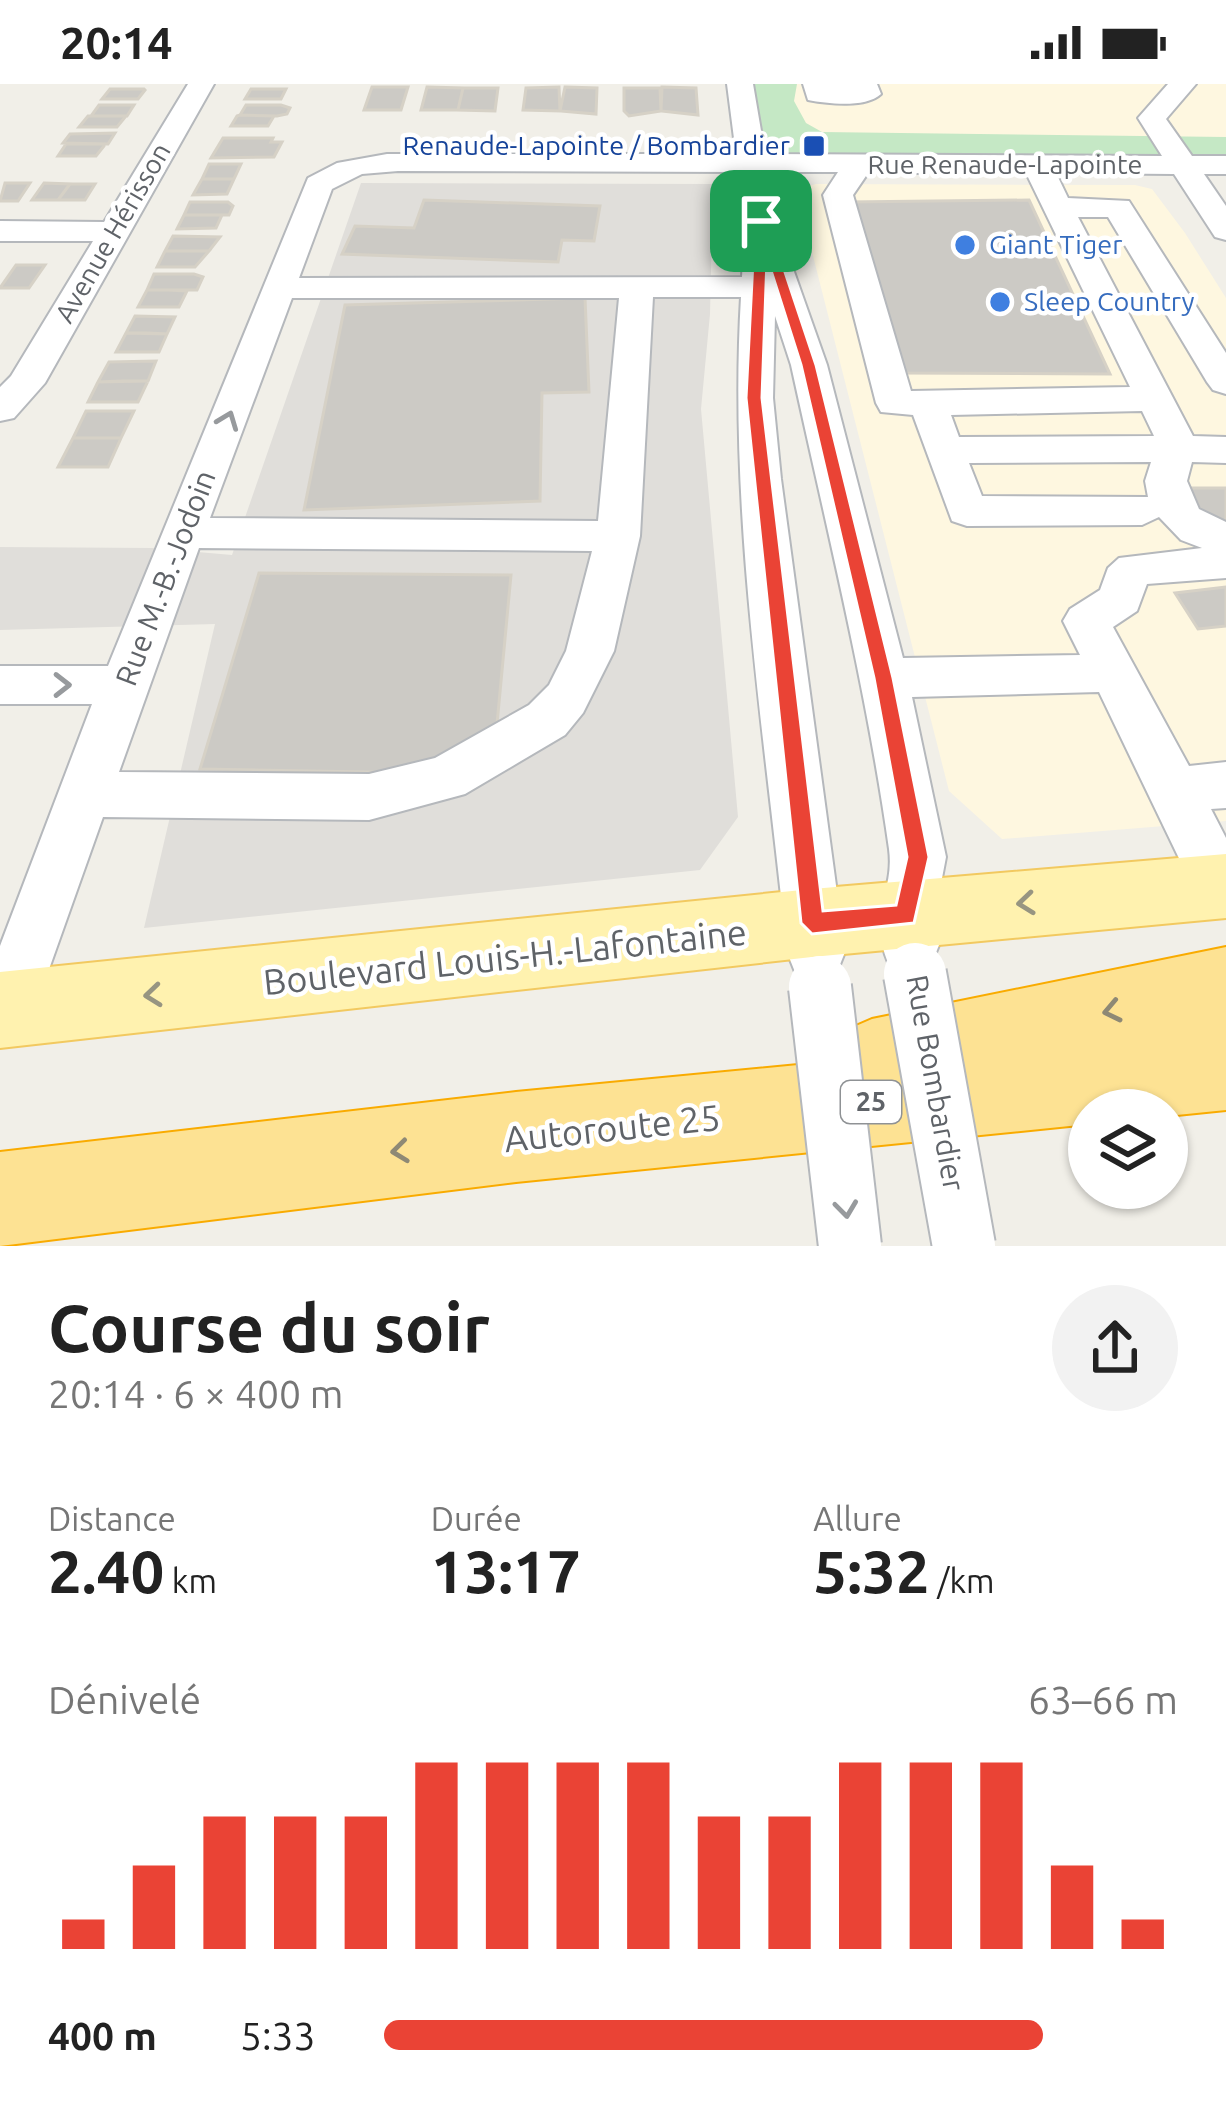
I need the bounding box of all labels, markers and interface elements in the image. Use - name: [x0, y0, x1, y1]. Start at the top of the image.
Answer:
- text: 20:14: [60, 17, 173, 68]
- place label: Renaude-Lapointe / Bombardier: [403, 130, 790, 160]
- marker: Renaude-Lapointe / Bombardier: [801, 133, 827, 159]
- street label: Avenue Hérisson: [49, 137, 176, 328]
- street label: Rue Renaude-Lapointe: [868, 149, 1142, 179]
- pin: [710, 170, 812, 272]
- icon: arrive: [728, 188, 794, 254]
- place label: Giant Tiger: [989, 229, 1122, 259]
- marker: Giant Tiger: [952, 232, 978, 258]
- place label: Sleep Country: [1024, 286, 1195, 316]
- marker: Sleep Country: [987, 289, 1013, 315]
- one-way arrow: [213, 411, 238, 432]
- street label: Rue M.-B.-Jodoin: [108, 465, 222, 690]
- one-way arrow: [53, 672, 72, 698]
- one-way arrow: [1016, 890, 1035, 915]
- street label: Boulevard Louis-H.-Lafontaine: [261, 911, 749, 1002]
- street label: Rue Bombardier: [900, 972, 972, 1194]
- one-way arrow: [143, 982, 162, 1007]
- one-way arrow: [1102, 997, 1122, 1023]
- road number: 25: [841, 1081, 901, 1123]
- map controls: [1068, 1089, 1188, 1209]
- button: layers: [1068, 1089, 1188, 1209]
- street label: Autoroute 25: [502, 1096, 722, 1159]
- one-way arrow: [390, 1138, 410, 1164]
- one-way arrow: [833, 1200, 859, 1219]
- button: share: [1052, 1285, 1178, 1411]
- text: Course du soir: [48, 1290, 490, 1364]
- text: 20:14 · 6 × 400 m: [48, 1372, 343, 1415]
- text: Distance: [48, 1500, 176, 1537]
- text: Durée: [431, 1500, 522, 1537]
- text: Allure: [813, 1500, 902, 1537]
- text: 2.40: [48, 1537, 164, 1604]
- text: 13:17: [431, 1537, 581, 1604]
- text: 5:32: [813, 1537, 930, 1604]
- text: km: [164, 1562, 217, 1599]
- text: /km: [930, 1562, 995, 1599]
- text: Dénivelé: [48, 1678, 201, 1721]
- text: 63–66 m: [1028, 1678, 1178, 1721]
- text: 400 m: [48, 2014, 157, 2057]
- text: 5:33: [240, 2014, 316, 2057]

